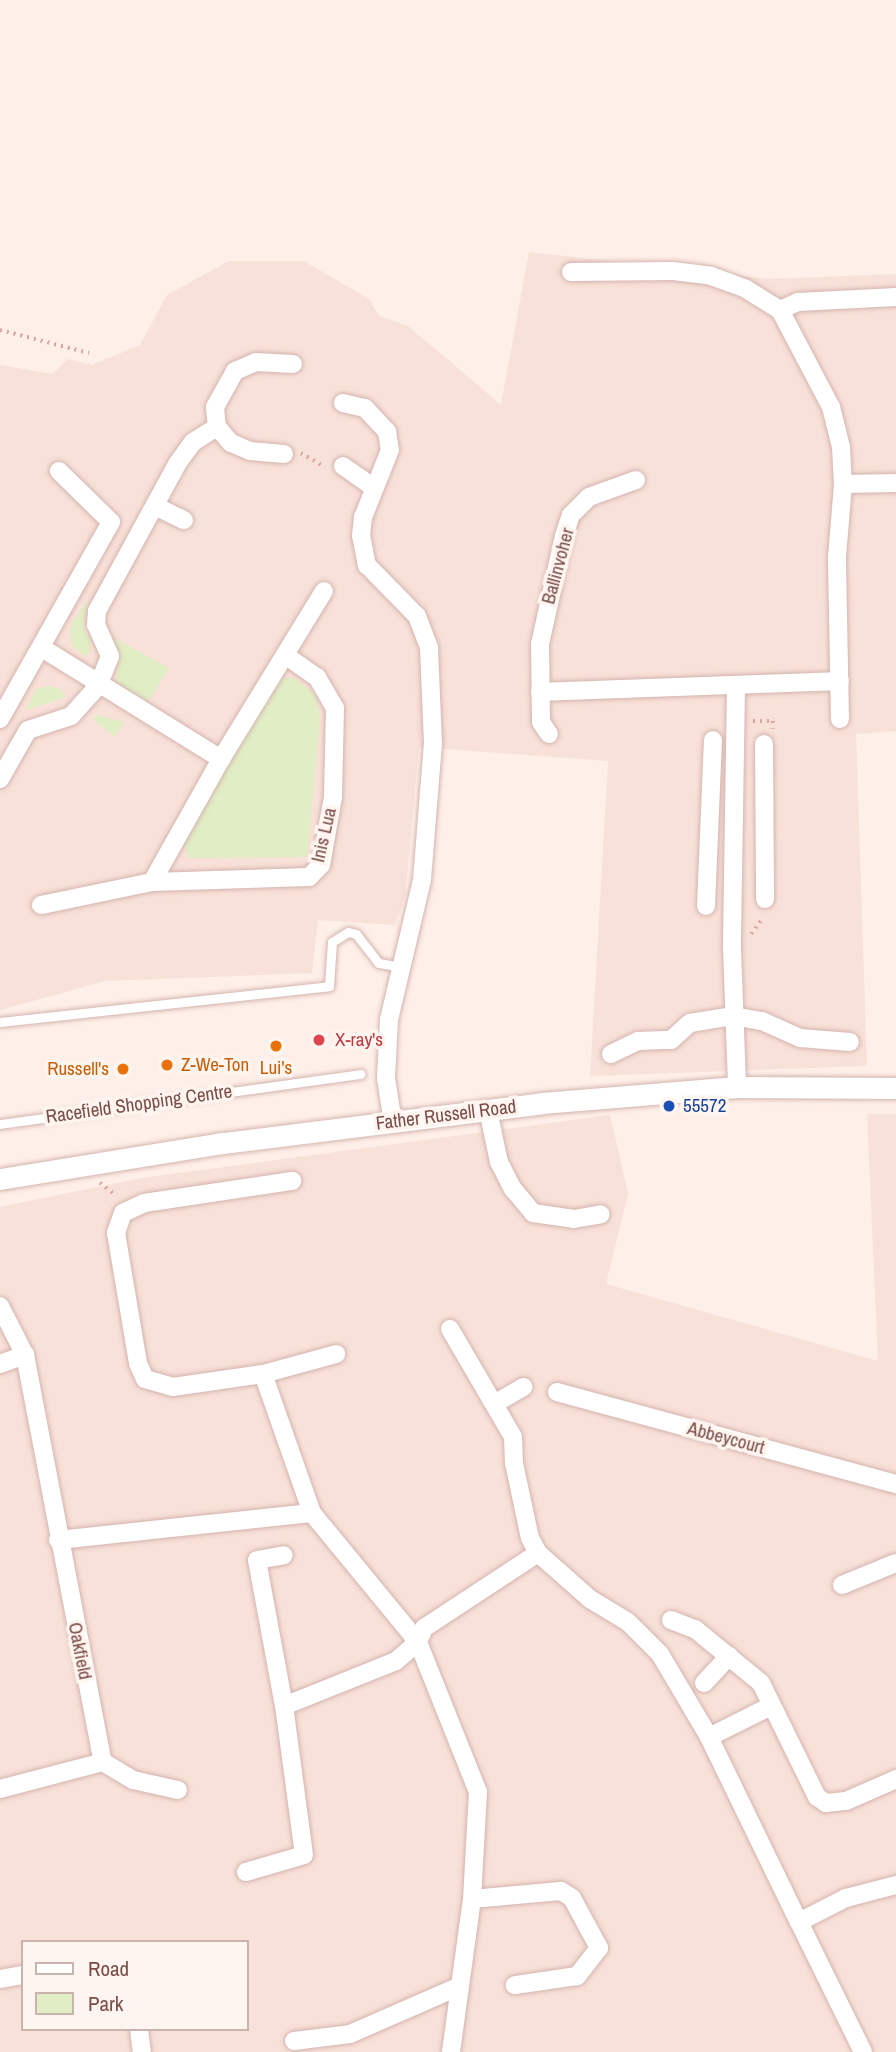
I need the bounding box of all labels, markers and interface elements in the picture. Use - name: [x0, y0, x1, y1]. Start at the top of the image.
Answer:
- street label: Ballinvoher: [537, 525, 579, 607]
- street label: Inis Lua: [307, 805, 341, 865]
- place label: X-ray's: [335, 1029, 383, 1051]
- marker: X-ray's: [309, 1030, 329, 1050]
- marker: Lui's: [268, 1038, 284, 1054]
- place label: Z-We-Ton: [181, 1054, 249, 1076]
- marker: Z-We-Ton: [159, 1057, 175, 1073]
- place label: Lui's: [260, 1057, 292, 1079]
- place label: Russell's: [47, 1058, 109, 1080]
- marker: Russell's: [115, 1061, 131, 1077]
- street label: Racefield Shopping Centre: [44, 1080, 234, 1128]
- street label: Father Russell Road: [375, 1095, 517, 1135]
- place label: 55572: [683, 1095, 726, 1117]
- marker: 55572: [661, 1098, 677, 1114]
- street label: Abbeycourt: [685, 1417, 767, 1459]
- street label: Oakfield: [63, 1620, 97, 1682]
- legend: [21, 1940, 248, 2031]
- text: Road: [88, 1954, 129, 1983]
- text: Park: [88, 1989, 123, 2018]

